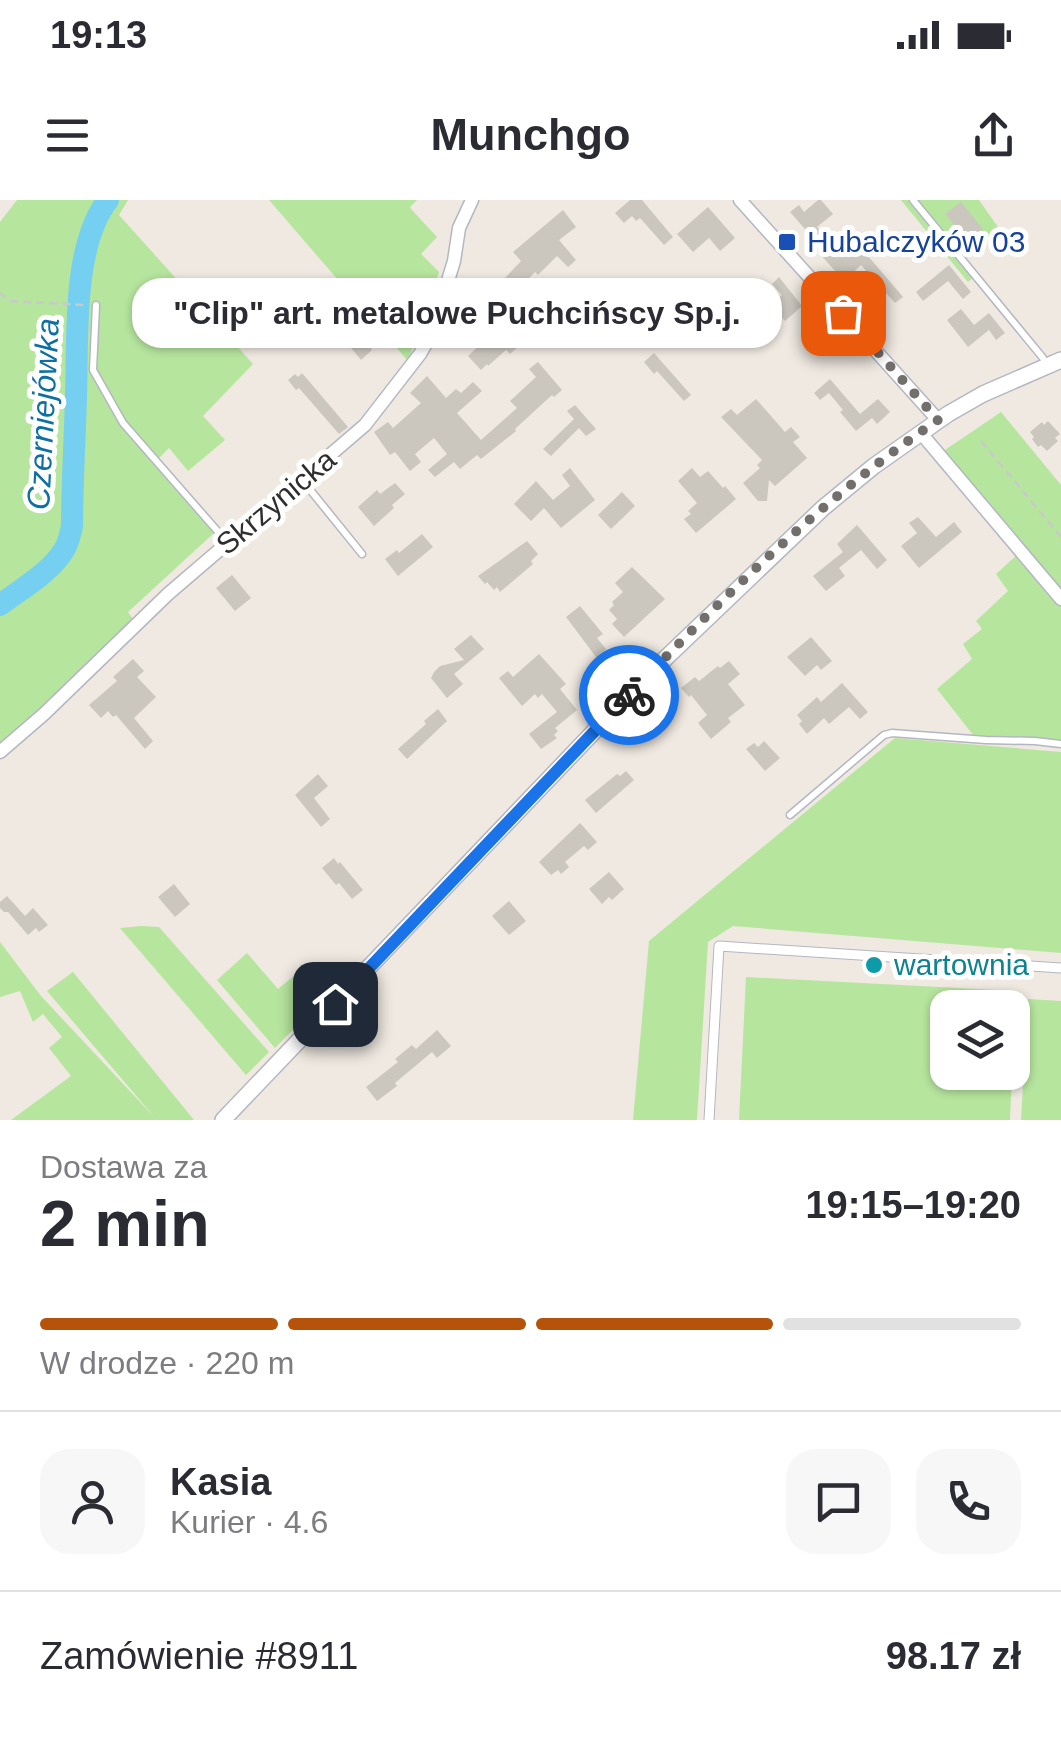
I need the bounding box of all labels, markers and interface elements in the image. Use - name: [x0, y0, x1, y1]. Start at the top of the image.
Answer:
- text: 19:13: [50, 14, 147, 56]
- icon: menu: [40, 108, 95, 163]
- icon: share: [966, 108, 1021, 163]
- text: Munchgo: [431, 109, 630, 160]
- place label: Hubalczyków 03: [807, 225, 1025, 258]
- marker: Hubalczyków 03: [776, 231, 798, 253]
- pin: [801, 271, 886, 356]
- callout: "Clip" art. metalowe Puchcińscy Sp.j.: [133, 278, 783, 348]
- icon: bag: [816, 286, 871, 341]
- text: "Clip" art. metalowe Puchcińscy Sp.j.: [173, 295, 741, 331]
- water label: Czerniejówka: [20, 317, 66, 511]
- street label: Skrzynicka: [210, 442, 342, 561]
- courier: [579, 645, 679, 745]
- icon: bike: [602, 668, 657, 723]
- place label: wartownia: [893, 948, 1029, 981]
- marker: wartownia: [863, 954, 885, 976]
- pin: [293, 962, 378, 1047]
- icon: home: [308, 977, 363, 1032]
- map controls: [930, 990, 1030, 1090]
- button: layers: [930, 990, 1030, 1090]
- text: Dostawa za: [40, 1149, 207, 1185]
- text: 19:15–19:20: [805, 1184, 1021, 1226]
- text: 2 min: [40, 1187, 210, 1260]
- text: W drodze · 220 m: [40, 1345, 294, 1381]
- button: person: [40, 1449, 145, 1554]
- button: chat: [786, 1449, 891, 1554]
- button: phone: [916, 1449, 1021, 1554]
- text: Kasia: [170, 1461, 271, 1503]
- text: Kurier · 4.6: [170, 1504, 328, 1540]
- text: Zamówienie #8911: [40, 1635, 358, 1677]
- text: 98.17 zł: [886, 1635, 1021, 1677]

